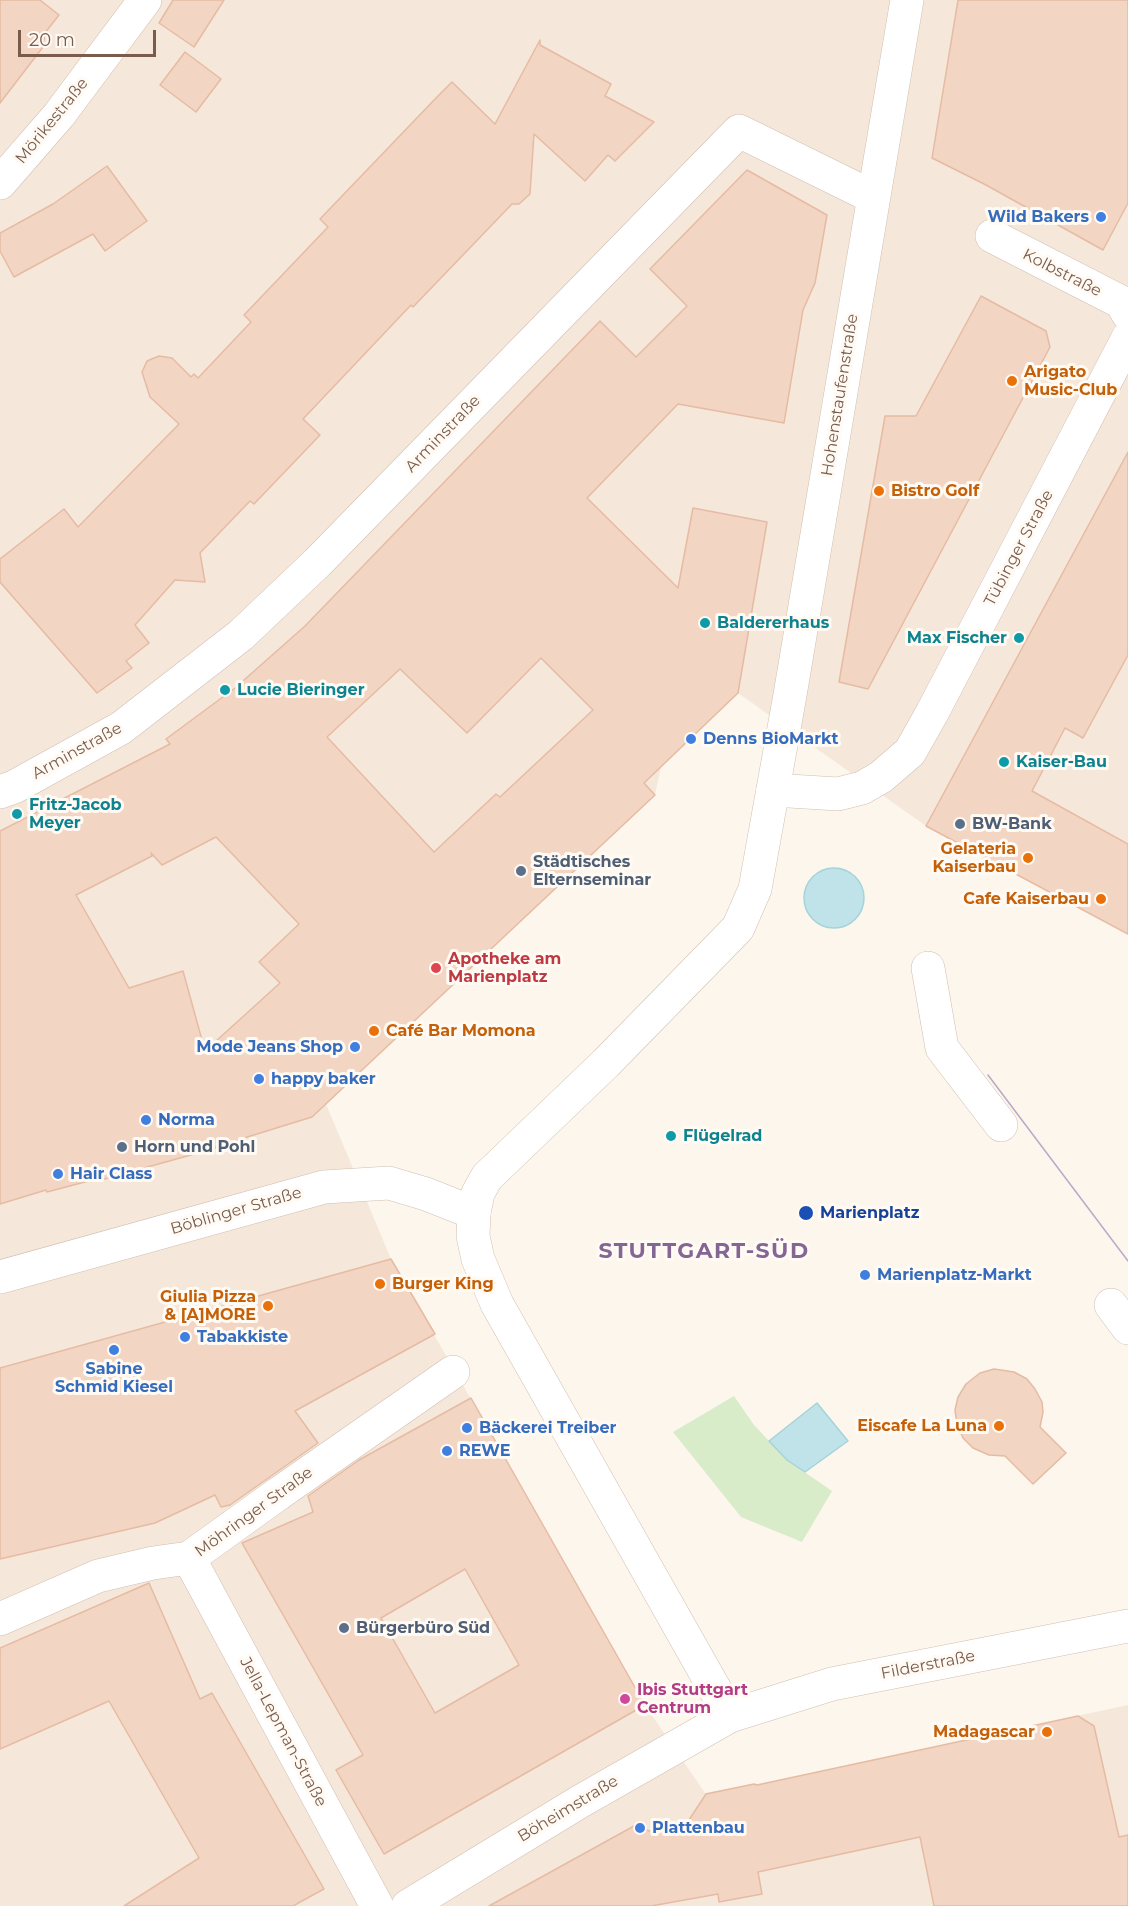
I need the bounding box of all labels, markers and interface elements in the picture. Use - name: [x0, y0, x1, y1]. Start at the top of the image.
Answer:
- scale bar: [21, 18, 159, 56]
- text: 20 m: [29, 29, 75, 51]
- street label: Mörikestraße: [12, 74, 92, 168]
- place label: Wild Bakers: [988, 207, 1089, 227]
- marker: Wild Bakers: [1094, 210, 1108, 224]
- street label: Kolbstraße: [1019, 245, 1105, 301]
- street label: Hohenstaufenstraße: [818, 312, 862, 478]
- place label: Arigato Music-Club: [1024, 362, 1117, 400]
- marker: Arigato Music-Club: [1005, 374, 1019, 388]
- street label: Arminstraße: [401, 391, 485, 477]
- place label: Bistro Golf: [891, 481, 979, 501]
- marker: Bistro Golf: [872, 484, 886, 498]
- street label: Tübinger Straße: [980, 487, 1058, 609]
- place label: Baldererhaus: [717, 613, 829, 633]
- marker: Baldererhaus: [698, 616, 712, 630]
- place label: Max Fischer: [907, 628, 1007, 648]
- marker: Max Fischer: [1012, 631, 1026, 645]
- place label: Lucie Bieringer: [237, 680, 365, 700]
- marker: Lucie Bieringer: [218, 683, 232, 697]
- street label: Arminstraße: [29, 718, 125, 784]
- place label: Denns BioMarkt: [703, 729, 838, 749]
- marker: Denns BioMarkt: [684, 732, 698, 746]
- place label: Kaiser-Bau: [1016, 752, 1107, 772]
- marker: Kaiser-Bau: [997, 755, 1011, 769]
- place label: Fritz-Jacob Meyer: [29, 795, 121, 833]
- marker: Fritz-Jacob Meyer: [10, 807, 24, 821]
- place label: BW-Bank: [972, 814, 1052, 834]
- marker: BW-Bank: [953, 817, 967, 831]
- place label: Gelateria Kaiserbau: [932, 839, 1016, 877]
- marker: Gelateria Kaiserbau: [1021, 851, 1035, 865]
- place label: Städtisches Elternseminar: [533, 852, 651, 890]
- marker: Städtisches Elternseminar: [514, 864, 528, 878]
- place label: Cafe Kaiserbau: [963, 889, 1089, 909]
- marker: Cafe Kaiserbau: [1094, 892, 1108, 906]
- place label: Apotheke am Marienplatz: [448, 949, 561, 987]
- marker: Apotheke am Marienplatz: [429, 961, 443, 975]
- place label: Café Bar Momona: [386, 1021, 536, 1041]
- marker: Café Bar Momona: [367, 1024, 381, 1038]
- place label: Mode Jeans Shop: [196, 1037, 343, 1057]
- marker: Mode Jeans Shop: [348, 1040, 362, 1054]
- place label: happy baker: [271, 1069, 376, 1089]
- marker: happy baker: [252, 1072, 266, 1086]
- place label: Norma: [158, 1110, 215, 1130]
- marker: Norma: [139, 1113, 153, 1127]
- place label: Flügelrad: [683, 1126, 762, 1146]
- marker: Flügelrad: [664, 1129, 678, 1143]
- place label: Horn und Pohl: [134, 1137, 255, 1157]
- marker: Horn und Pohl: [115, 1140, 129, 1154]
- place label: Hair Class: [70, 1164, 152, 1184]
- marker: Hair Class: [51, 1167, 65, 1181]
- street label: Böblinger Straße: [168, 1183, 304, 1239]
- place label: Marienplatz: [820, 1203, 919, 1223]
- marker: Marienplatz: [797, 1204, 815, 1222]
- district label: STUTTGART-SÜD: [598, 1239, 810, 1265]
- place label: Marienplatz-Markt: [877, 1265, 1032, 1285]
- marker: Marienplatz-Markt: [858, 1268, 872, 1282]
- place label: Burger King: [392, 1274, 494, 1294]
- marker: Burger King: [373, 1277, 387, 1291]
- place label: Giulia Pizza & [A]MORE: [160, 1287, 256, 1325]
- marker: Giulia Pizza & [A]MORE: [261, 1299, 275, 1313]
- place label: Tabakkiste: [197, 1327, 288, 1347]
- marker: Tabakkiste: [178, 1330, 192, 1344]
- marker: Sabine Schmid Kiesel: [107, 1343, 121, 1357]
- place label: Sabine Schmid Kiesel: [55, 1359, 173, 1397]
- place label: Eiscafe La Luna: [857, 1416, 987, 1436]
- place label: Bäckerei Treiber: [479, 1418, 616, 1438]
- marker: Eiscafe La Luna: [992, 1419, 1006, 1433]
- marker: Bäckerei Treiber: [460, 1421, 474, 1435]
- place label: REWE: [459, 1441, 510, 1461]
- marker: REWE: [440, 1444, 454, 1458]
- street label: Möhringer Straße: [191, 1463, 317, 1561]
- place label: Bürgerbüro Süd: [356, 1618, 490, 1638]
- marker: Bürgerbüro Süd: [337, 1621, 351, 1635]
- street label: Filderstraße: [879, 1646, 977, 1684]
- street label: Jella-Lepman-Straße: [235, 1654, 331, 1810]
- place label: Ibis Stuttgart Centrum: [637, 1680, 748, 1718]
- marker: Ibis Stuttgart Centrum: [618, 1692, 632, 1706]
- place label: Madagascar: [933, 1722, 1035, 1742]
- marker: Madagascar: [1040, 1725, 1054, 1739]
- street label: Böheimstraße: [514, 1771, 622, 1847]
- place label: Plattenbau: [652, 1818, 745, 1838]
- marker: Plattenbau: [633, 1821, 647, 1835]

